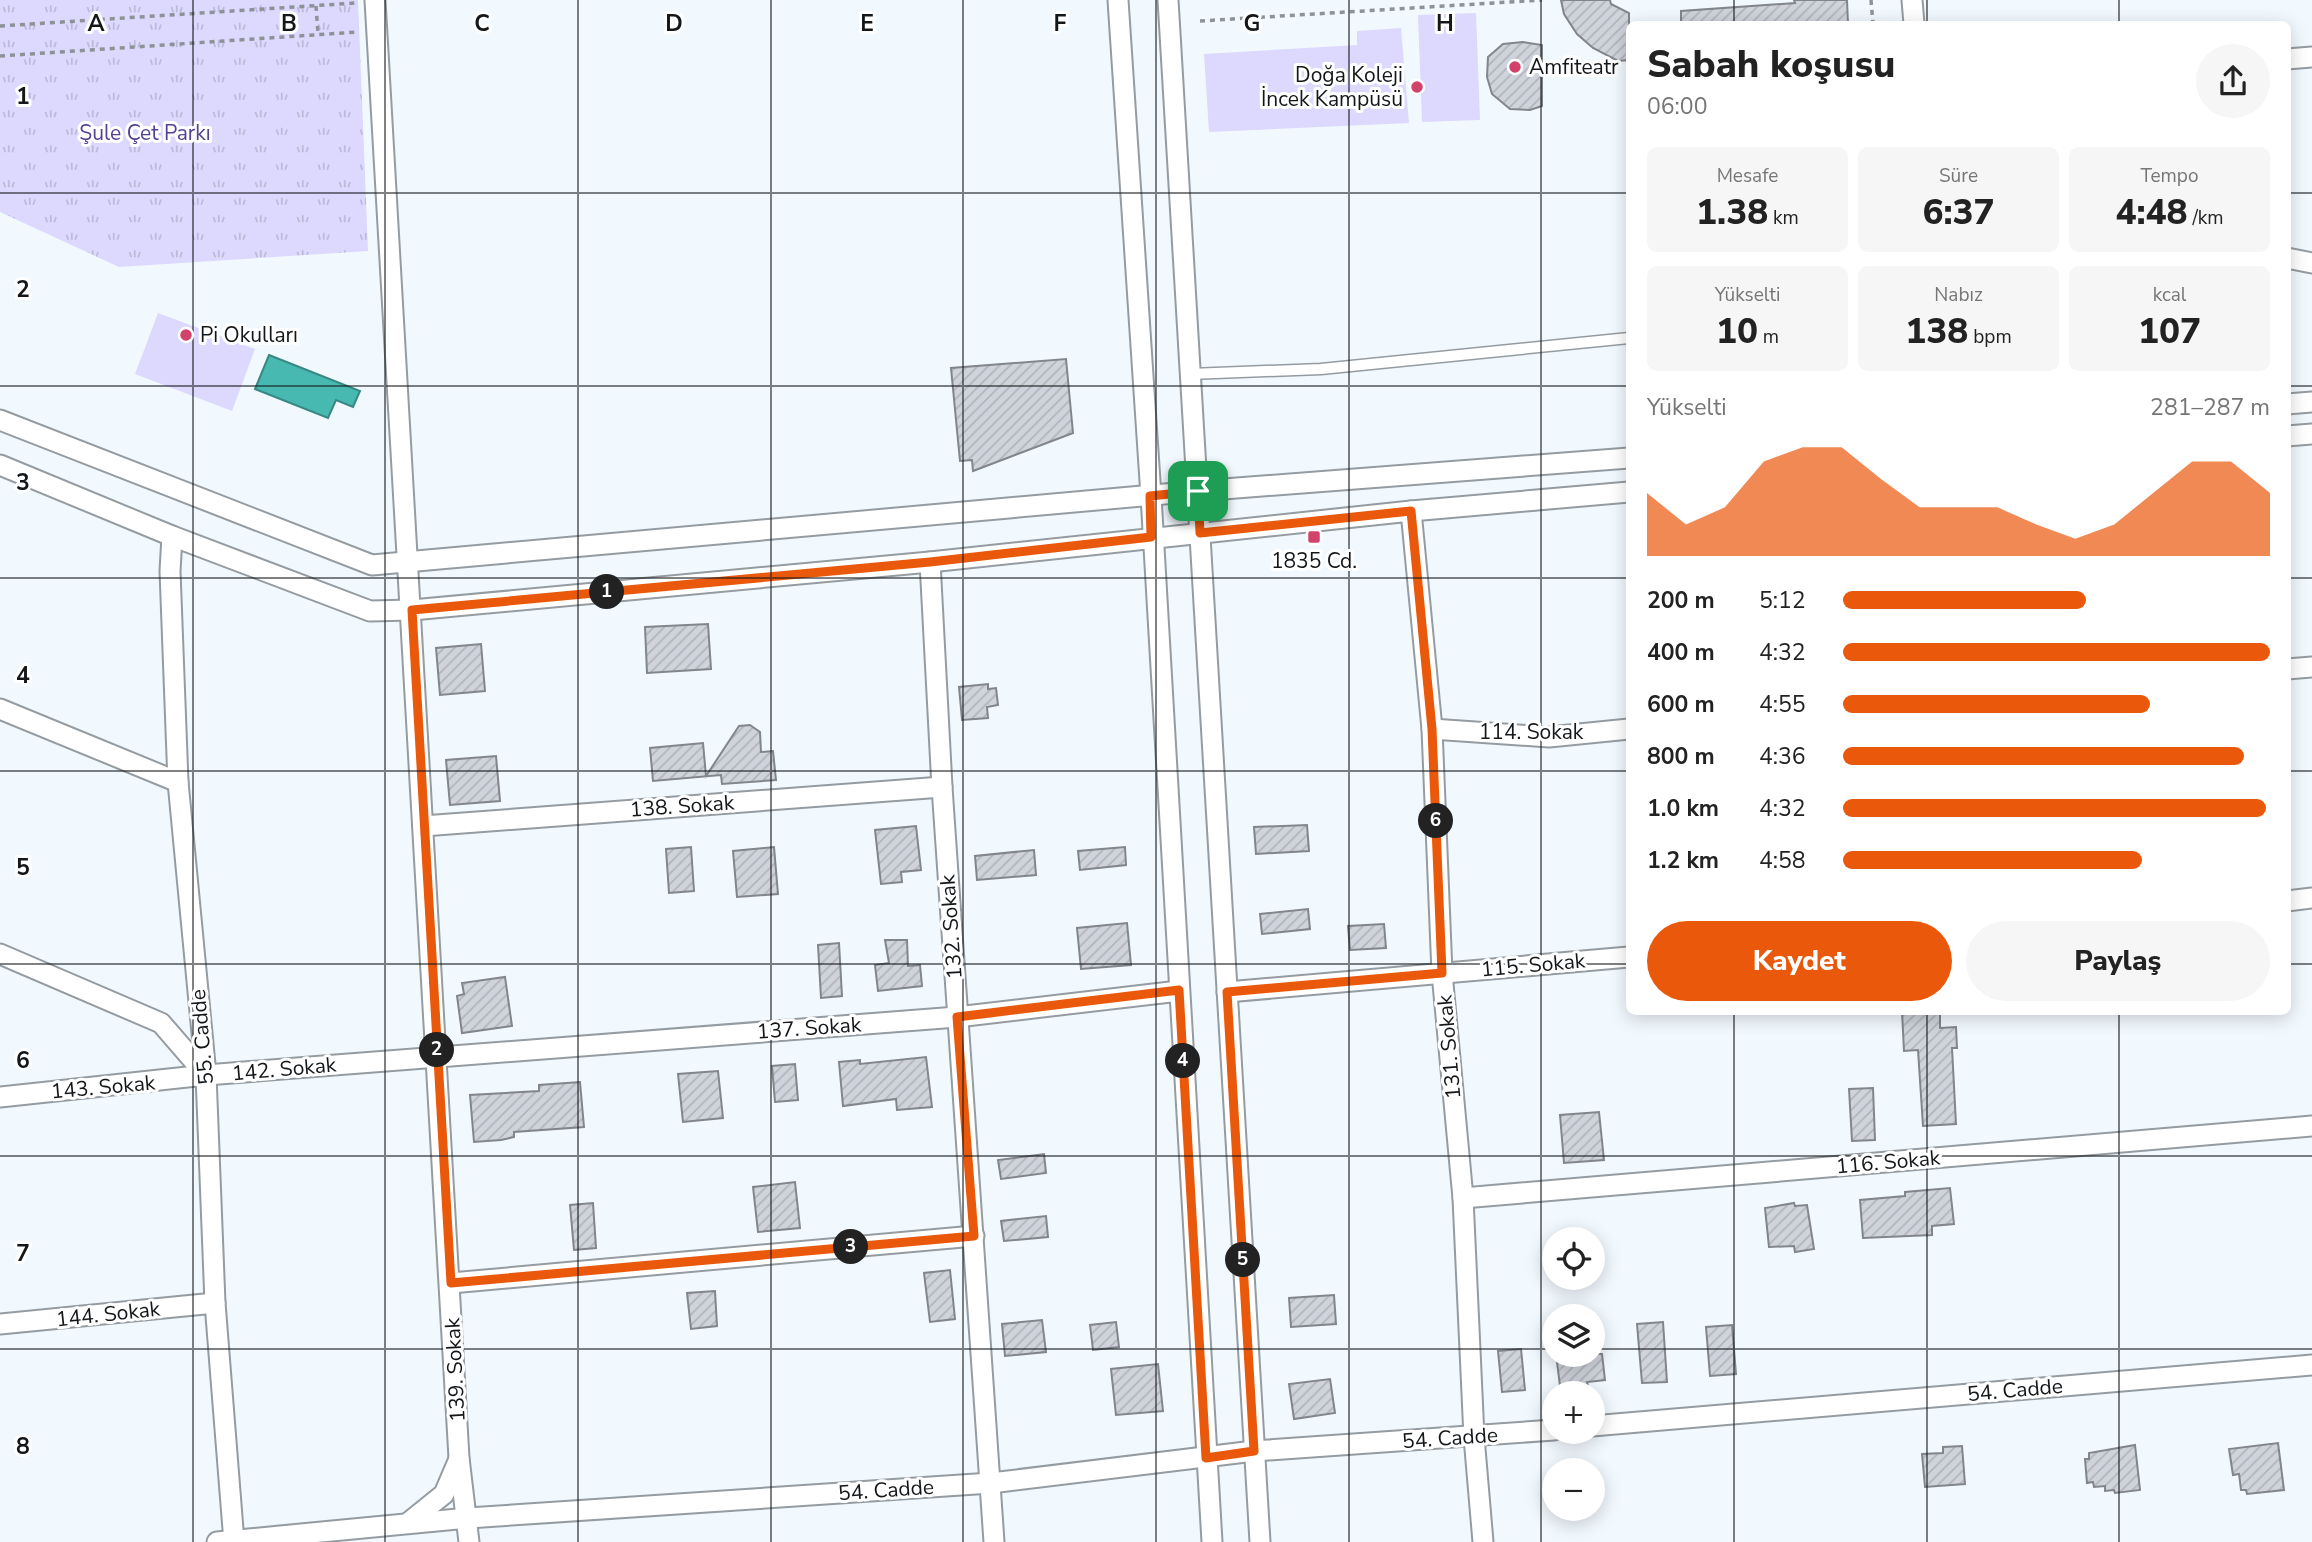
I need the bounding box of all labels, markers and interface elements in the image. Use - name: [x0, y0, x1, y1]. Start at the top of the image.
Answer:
- text: A: [87, 8, 105, 39]
- text: B: [281, 8, 297, 39]
- text: C: [474, 8, 490, 39]
- text: D: [665, 8, 683, 39]
- text: E: [860, 8, 874, 39]
- text: F: [1054, 8, 1067, 39]
- text: G: [1244, 8, 1260, 39]
- text: H: [1436, 8, 1454, 39]
- text: Sabah koşusu: [1647, 39, 1896, 90]
- button: share: [2196, 44, 2270, 118]
- place label: Amfiteatr: [1529, 53, 1619, 81]
- marker: Amfiteatr: [1507, 59, 1523, 75]
- place label: Doğa Koleji İncek Kampüsü: [1261, 61, 1403, 113]
- marker: Doğa Koleji İncek Kampüsü: [1409, 79, 1425, 95]
- text: 1: [16, 81, 30, 112]
- text: 06:00: [1647, 91, 1707, 122]
- park label: Şule Çet Parkı: [79, 119, 211, 147]
- text: Mesafe: [1717, 163, 1778, 189]
- text: Süre: [1939, 163, 1978, 189]
- text: Tempo: [2141, 163, 2199, 189]
- text: 1.38: [1696, 189, 1768, 236]
- text: 6:37: [1922, 189, 1995, 236]
- text: 4:48: [2115, 189, 2188, 236]
- text: km: [1768, 205, 1799, 231]
- text: /km: [2188, 205, 2224, 231]
- text: 2: [16, 274, 30, 305]
- text: Yükselti: [1715, 282, 1780, 308]
- text: Nabız: [1934, 282, 1983, 308]
- text: kcal: [2153, 282, 2186, 308]
- text: 10: [1716, 308, 1758, 355]
- text: 138: [1905, 308, 1968, 355]
- text: 107: [2138, 308, 2201, 355]
- place label: Pi Okulları: [200, 321, 298, 349]
- text: m: [1758, 324, 1779, 350]
- text: bpm: [1968, 324, 2012, 350]
- marker: Pi Okulları: [178, 327, 194, 343]
- text: Yükselti: [1647, 392, 1727, 423]
- text: 281–287 m: [2150, 392, 2270, 423]
- pin: [1168, 461, 1228, 521]
- text: 3: [16, 467, 30, 498]
- icon: arrive: [1179, 472, 1217, 510]
- marker: 1835 Cd.: [1306, 529, 1322, 545]
- place label: 1835 Cd.: [1271, 547, 1357, 575]
- pin: 1: [590, 574, 624, 610]
- text: 1: [601, 578, 612, 604]
- text: 200 m: [1647, 585, 1715, 616]
- text: 5:12: [1759, 585, 1806, 616]
- text: 400 m: [1647, 637, 1715, 668]
- text: 4:32: [1759, 637, 1806, 668]
- text: 4: [16, 660, 30, 691]
- text: 600 m: [1647, 689, 1715, 720]
- text: 4:55: [1759, 689, 1806, 720]
- street label: 114. Sokak: [1479, 718, 1584, 746]
- text: 800 m: [1647, 741, 1715, 772]
- text: 4:36: [1759, 741, 1806, 772]
- street label: 138. Sokak: [629, 788, 736, 824]
- text: 1.0 km: [1647, 793, 1719, 824]
- text: 4:32: [1759, 793, 1806, 824]
- pin: 6: [1418, 804, 1454, 838]
- text: 6: [1430, 807, 1441, 833]
- text: 1.2 km: [1647, 845, 1719, 876]
- text: 4:58: [1759, 845, 1806, 876]
- text: 5: [16, 852, 30, 883]
- street label: 132. Sokak: [933, 873, 969, 980]
- button: Kaydet: [1647, 921, 1952, 1001]
- button: Paylaş: [1966, 921, 2270, 1001]
- street label: 115. Sokak: [1480, 946, 1587, 984]
- street label: 55. Cadde: [184, 988, 220, 1086]
- street label: 131. Sokak: [1430, 993, 1468, 1100]
- street label: 137. Sokak: [756, 1010, 863, 1046]
- pin: 2: [420, 1032, 454, 1068]
- text: 2: [431, 1036, 442, 1062]
- pin: 4: [1166, 1044, 1200, 1078]
- text: 6: [16, 1045, 30, 1076]
- text: 4: [1177, 1047, 1188, 1073]
- street label: 142. Sokak: [231, 1050, 338, 1088]
- street label: 143. Sokak: [50, 1068, 157, 1106]
- street label: 116. Sokak: [1835, 1143, 1942, 1181]
- map controls: [1542, 1227, 1605, 1521]
- button: locate: [1542, 1227, 1605, 1290]
- pin: 3: [834, 1230, 868, 1264]
- text: 3: [845, 1233, 856, 1259]
- text: 7: [16, 1238, 30, 1269]
- pin: 5: [1226, 1242, 1260, 1278]
- text: 5: [1237, 1246, 1248, 1272]
- street label: 144. Sokak: [55, 1295, 162, 1333]
- button: layers: [1542, 1304, 1605, 1367]
- street label: 139. Sokak: [438, 1317, 472, 1423]
- street label: 54. Cadde: [1966, 1372, 2064, 1408]
- button: +: [1542, 1381, 1605, 1444]
- street label: 54. Cadde: [1401, 1421, 1499, 1455]
- text: 8: [16, 1431, 30, 1462]
- button: −: [1542, 1458, 1605, 1521]
- street label: 54. Cadde: [837, 1473, 935, 1507]

